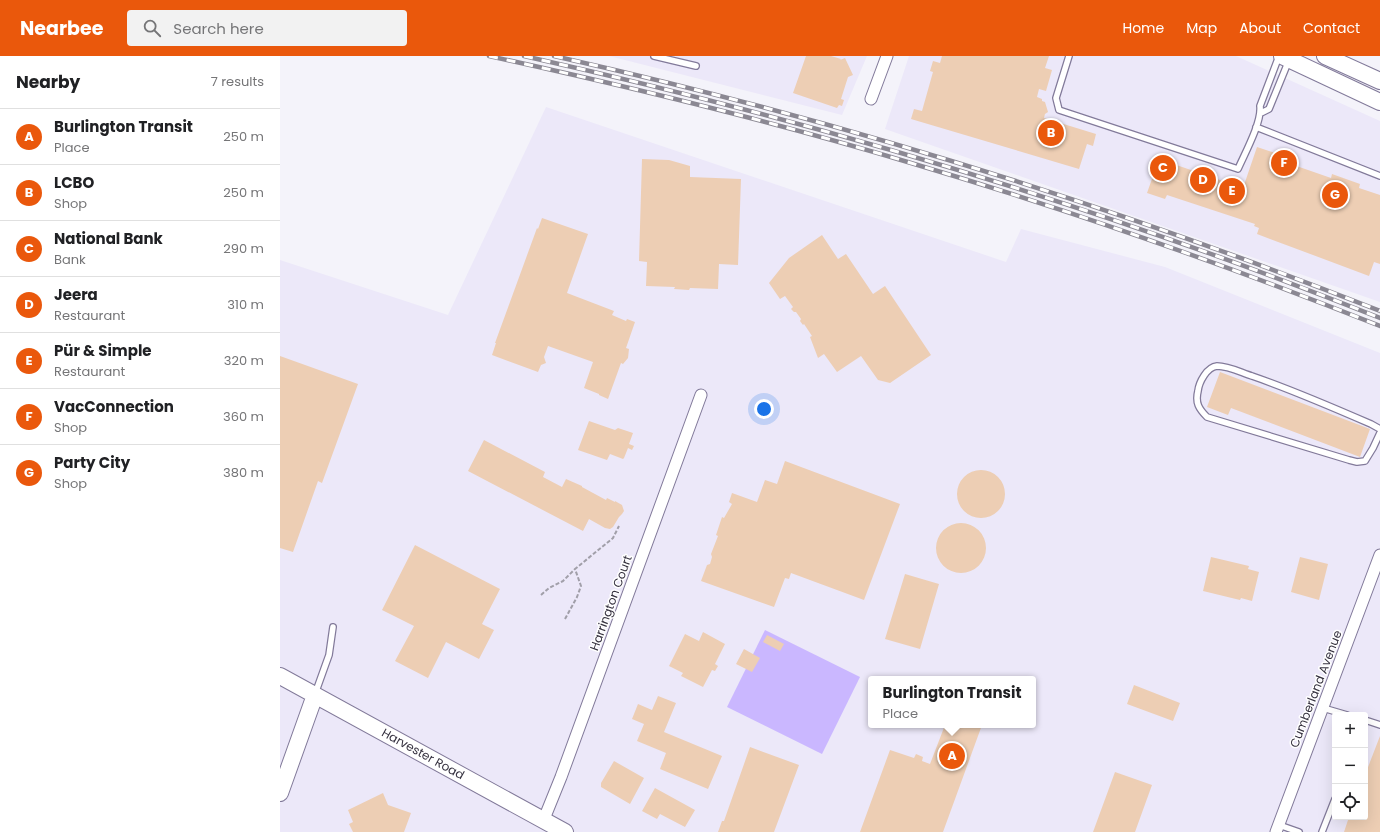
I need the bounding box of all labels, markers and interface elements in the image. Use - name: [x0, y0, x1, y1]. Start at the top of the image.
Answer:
- search box: [127, 10, 407, 46]
- text: Nearbee: [20, 15, 103, 42]
- icon: search: [141, 17, 163, 39]
- text: Search here: [173, 18, 264, 39]
- text: Home: [1122, 18, 1164, 38]
- text: Map: [1186, 18, 1217, 38]
- text: About: [1239, 18, 1281, 38]
- text: Contact: [1303, 18, 1360, 38]
- text: Nearby: [16, 70, 80, 94]
- text: 7 results: [211, 72, 264, 91]
- text: Burlington Transit: [54, 116, 193, 137]
- pin: B: [1038, 118, 1064, 148]
- text: A: [24, 127, 34, 146]
- text: 250 m: [223, 127, 264, 146]
- text: Place: [54, 138, 89, 157]
- pin: F: [1271, 148, 1297, 178]
- pin: C: [1150, 153, 1176, 183]
- pin: D: [1190, 165, 1216, 195]
- text: LCBO: [54, 172, 94, 193]
- pin: E: [1219, 176, 1245, 206]
- pin: G: [1322, 180, 1348, 210]
- text: B: [25, 183, 33, 202]
- text: 250 m: [223, 183, 264, 202]
- text: Shop: [54, 194, 87, 213]
- text: National Bank: [54, 228, 163, 249]
- text: C: [24, 239, 34, 258]
- text: 290 m: [223, 239, 264, 258]
- text: Bank: [54, 250, 86, 269]
- text: Jeera: [54, 284, 98, 305]
- text: D: [24, 295, 34, 314]
- text: 310 m: [227, 295, 264, 314]
- text: Restaurant: [54, 306, 125, 325]
- text: Pür & Simple: [54, 340, 152, 361]
- text: E: [25, 351, 33, 370]
- text: 320 m: [224, 351, 264, 370]
- text: Restaurant: [54, 362, 125, 381]
- text: VacConnection: [54, 396, 174, 417]
- your location: [754, 399, 774, 419]
- text: F: [25, 407, 33, 426]
- text: 360 m: [223, 407, 264, 426]
- text: Shop: [54, 418, 87, 437]
- text: Party City: [54, 452, 130, 473]
- text: G: [24, 463, 34, 482]
- text: 380 m: [223, 463, 264, 482]
- text: Shop: [54, 474, 87, 493]
- street label: Harrington Court: [585, 553, 636, 653]
- street label: Cumberland Avenue: [1285, 628, 1346, 750]
- popup: [868, 676, 1036, 728]
- text: Burlington Transit: [883, 682, 1021, 703]
- text: Place: [883, 704, 918, 723]
- map controls: [1332, 712, 1368, 820]
- button: +: [1332, 712, 1368, 748]
- street label: Harvester Road: [379, 724, 468, 783]
- pin: A: [939, 741, 965, 771]
- button: −: [1332, 748, 1368, 784]
- button: locate: [1332, 784, 1368, 820]

